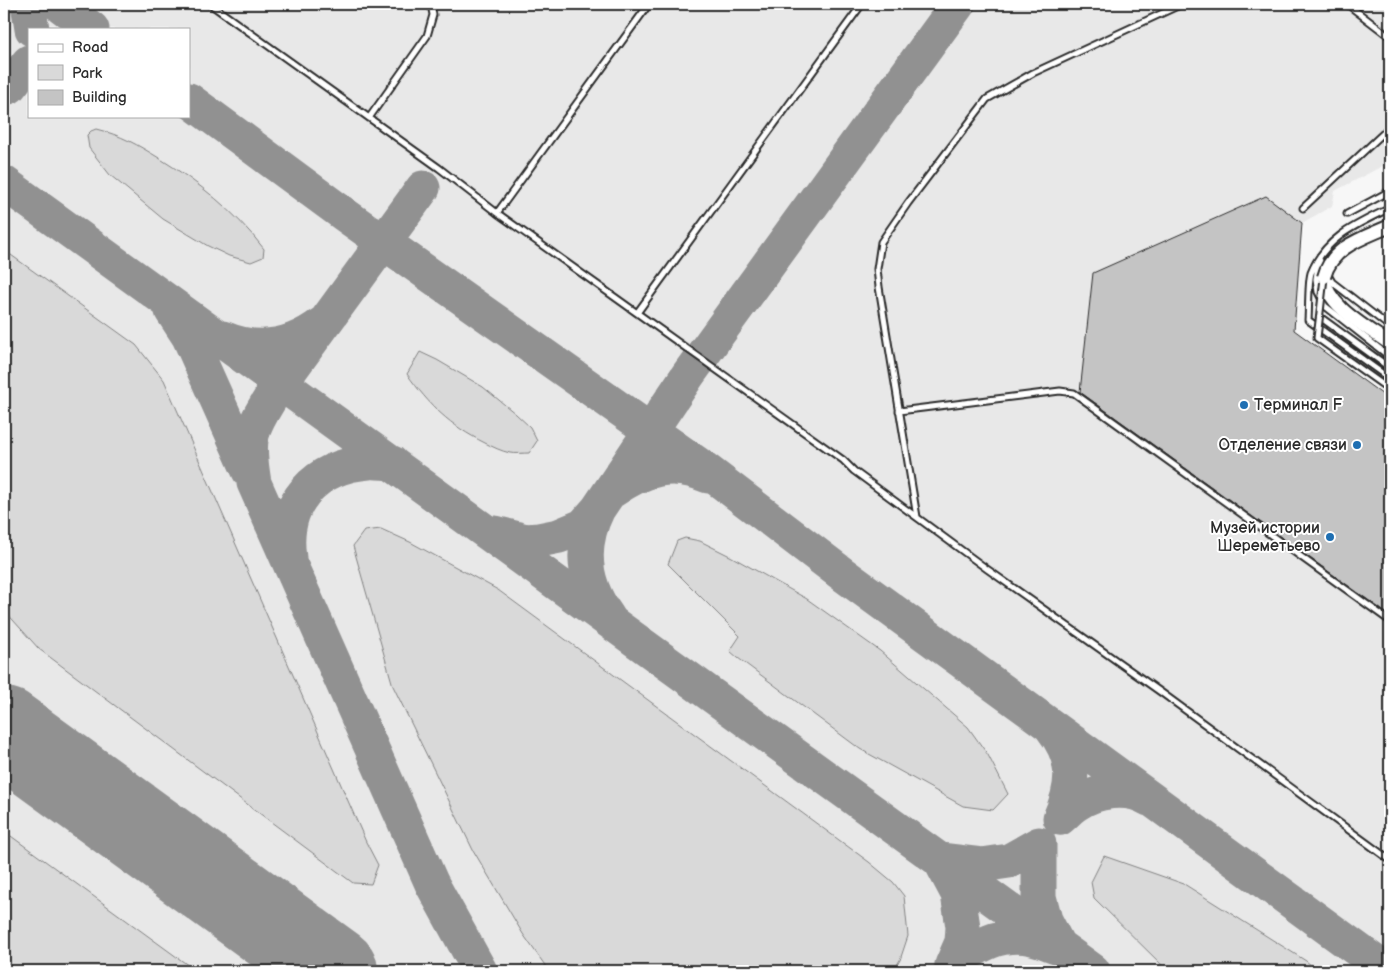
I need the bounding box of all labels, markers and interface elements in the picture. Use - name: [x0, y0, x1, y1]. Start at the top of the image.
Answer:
- legend: [28, 28, 190, 118]
- text: Road: [72, 38, 108, 57]
- text: Park: [72, 64, 103, 83]
- text: Building: [72, 88, 127, 107]
- place label: Терминал F: [1254, 396, 1343, 415]
- marker: Терминал F: [1238, 399, 1250, 411]
- place label: Отделение связи: [1218, 436, 1347, 455]
- marker: Отделение связи: [1351, 439, 1363, 451]
- place label: Музей истории Шереметьево: [1210, 519, 1320, 556]
- marker: Музей истории Шереметьево: [1324, 531, 1336, 543]

